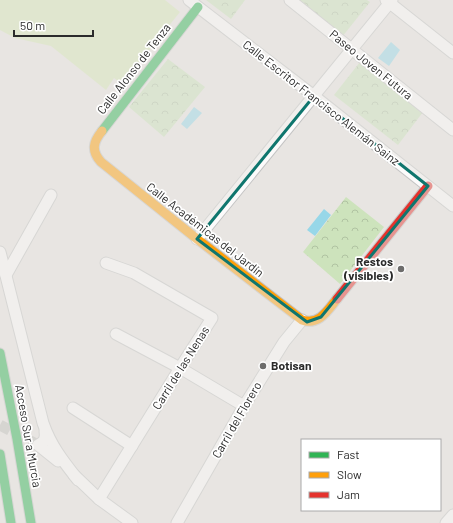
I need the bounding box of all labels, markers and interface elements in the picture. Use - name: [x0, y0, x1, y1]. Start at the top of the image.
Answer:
- scale bar: [14, 12, 93, 38]
- text: 50 m: [20, 18, 45, 32]
- street label: Calle Alonso de Tenza: [93, 20, 173, 116]
- street label: Paseo Joven Futura: [327, 26, 416, 102]
- street label: Calle Escritor Francisco Alemán Sainz: [240, 37, 403, 168]
- street label: Calle Académicas del Jardín: [144, 179, 267, 279]
- place label: Restos (visibles): [343, 254, 394, 282]
- marker: Restos (visibles): [396, 264, 406, 274]
- street label: Carril de las Nenas: [149, 323, 212, 412]
- place label: Botisan: [271, 358, 312, 372]
- marker: Botisan: [258, 361, 268, 371]
- street label: Carril del Florero: [209, 379, 264, 460]
- street label: Acceso Sur a Murcia: [13, 383, 45, 488]
- legend: [301, 439, 441, 511]
- text: Fast: [337, 447, 360, 461]
- text: Slow: [337, 467, 362, 481]
- text: Jam: [337, 487, 360, 501]

